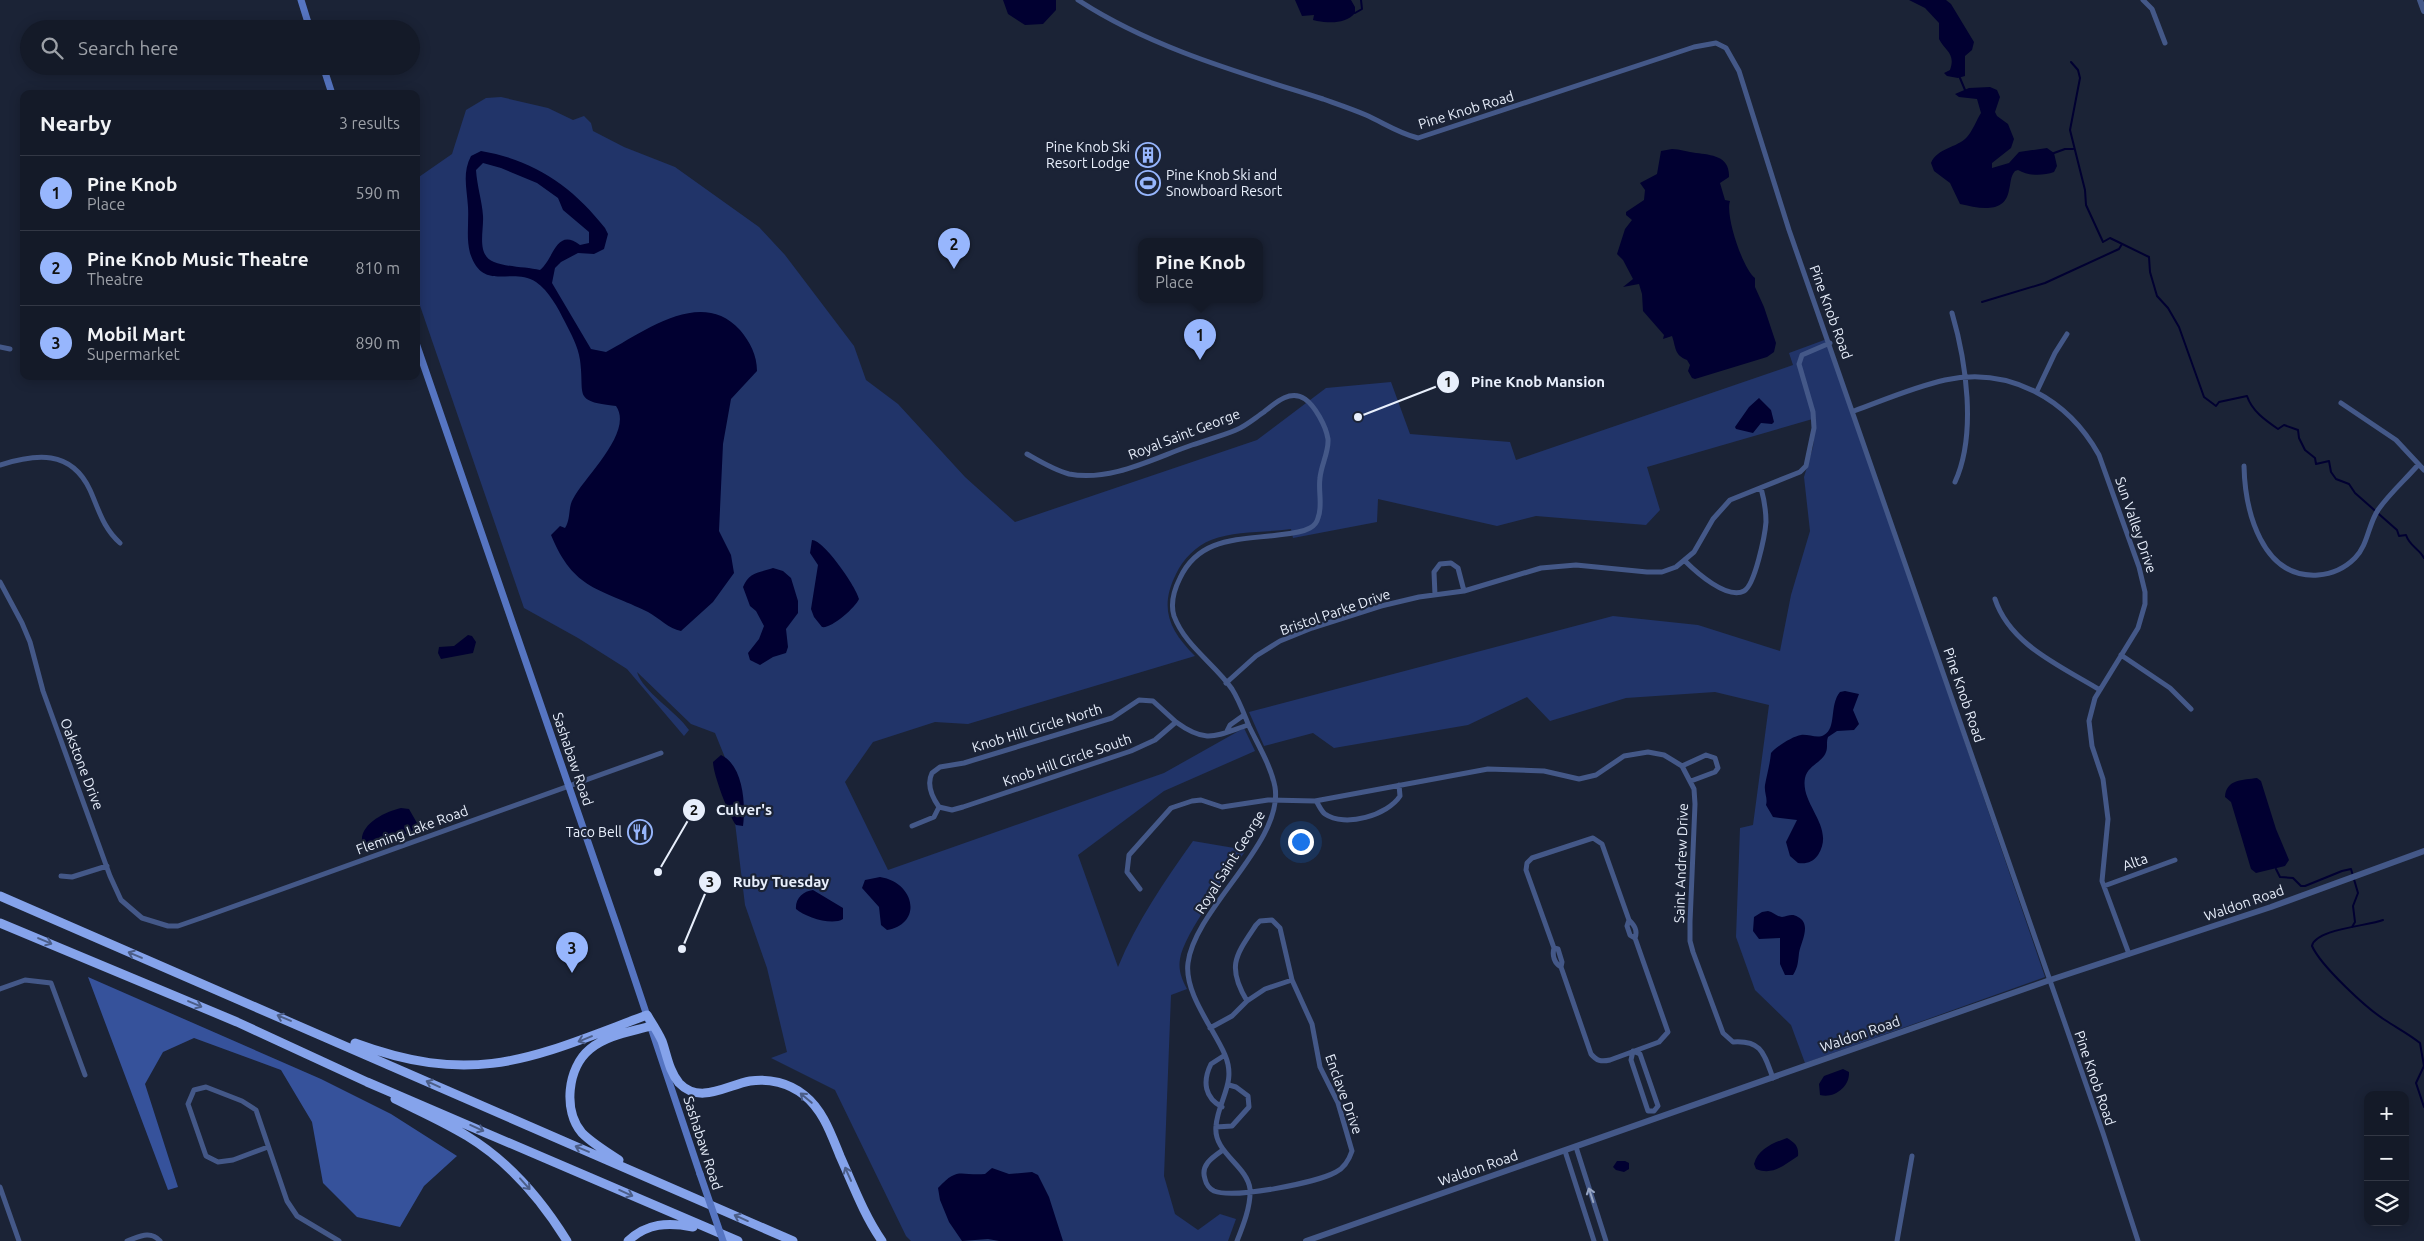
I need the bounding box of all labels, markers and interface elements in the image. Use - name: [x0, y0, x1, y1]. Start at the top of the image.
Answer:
- search box: [20, 20, 420, 75]
- icon: search: [38, 34, 66, 62]
- text: Search here: [78, 37, 178, 59]
- street label: Pine Knob Road: [1416, 88, 1516, 132]
- text: Nearby: [40, 111, 111, 135]
- text: 3 results: [339, 114, 400, 132]
- place label: Pine Knob Ski Resort Lodge: [1045, 139, 1130, 171]
- building icon: Pine Knob Ski Resort Lodge: [1135, 142, 1161, 168]
- place label: Pine Knob Ski and Snowboard Resort: [1166, 167, 1283, 199]
- sports icon: Pine Knob Ski and Snowboard Resort: [1135, 170, 1161, 196]
- text: Pine Knob: [87, 173, 177, 195]
- text: 1: [51, 184, 61, 202]
- text: 590 m: [355, 184, 400, 202]
- text: Place: [87, 195, 125, 213]
- pin: 2: [938, 228, 970, 269]
- popup: [1138, 238, 1263, 303]
- text: Pine Knob Music Theatre: [87, 248, 309, 270]
- text: Pine Knob: [1155, 251, 1246, 273]
- text: 2: [51, 259, 61, 277]
- text: 810 m: [355, 259, 400, 277]
- street label: Pine Knob Road: [1807, 263, 1855, 361]
- text: Theatre: [87, 270, 143, 288]
- text: Place: [1155, 273, 1194, 291]
- pin: 1: [1184, 319, 1216, 360]
- text: Mobil Mart: [87, 323, 186, 345]
- text: 3: [51, 334, 61, 352]
- text: 890 m: [355, 334, 400, 352]
- text: Supermarket: [87, 345, 180, 363]
- callout: Pine Knob Mansion: [1436, 367, 1615, 397]
- text: 1: [1444, 373, 1452, 390]
- text: Pine Knob Mansion: [1471, 373, 1605, 390]
- street label: Royal Saint George: [1126, 405, 1242, 463]
- street label: Sun Valley Drive: [2112, 475, 2160, 575]
- street label: Bristol Parke Drive: [1278, 586, 1392, 638]
- street label: Pine Knob Road: [1940, 646, 1988, 744]
- street label: Knob Hill Circle North: [970, 701, 1104, 755]
- street label: Sashabaw Road: [550, 710, 596, 808]
- street label: Oakstone Drive: [57, 716, 107, 812]
- street label: Knob Hill Circle South: [1000, 730, 1134, 790]
- callout: Culver's: [681, 795, 782, 825]
- text: 2: [690, 801, 698, 818]
- text: Culver's: [716, 801, 772, 818]
- street label: Fleming Lake Road: [354, 802, 470, 858]
- street label: Saint Andrew Drive: [1671, 803, 1691, 923]
- street label: Royal Saint George: [1192, 807, 1268, 917]
- restaurant icon: Taco Bell: [627, 819, 653, 845]
- place label: Taco Bell: [566, 824, 622, 840]
- your location: [1288, 829, 1314, 855]
- street label: Alta: [2120, 850, 2150, 874]
- callout: Ruby Tuesday: [698, 867, 839, 897]
- text: 3: [706, 873, 714, 890]
- text: Ruby Tuesday: [733, 873, 829, 890]
- street label: Waldon Road: [2202, 882, 2286, 924]
- pin: 3: [556, 932, 588, 973]
- one-way arrow: [37, 937, 52, 947]
- one-way arrow: [128, 949, 143, 959]
- one-way arrow: [187, 1000, 202, 1010]
- one-way arrow: [277, 1013, 292, 1023]
- street label: Waldon Road: [1818, 1013, 1902, 1055]
- street label: Pine Knob Road: [2071, 1029, 2119, 1127]
- one-way arrow: [578, 1035, 593, 1044]
- street label: Enclave Drive: [1322, 1052, 1366, 1136]
- one-way arrow: [426, 1078, 441, 1088]
- map controls: [2364, 1091, 2409, 1226]
- button: +: [2364, 1091, 2409, 1136]
- one-way arrow: [800, 1092, 813, 1103]
- street label: Sashabaw Road: [680, 1094, 726, 1192]
- one-way arrow: [469, 1124, 484, 1134]
- button: −: [2364, 1136, 2409, 1181]
- one-way arrow: [575, 1143, 590, 1153]
- street label: Waldon Road: [1436, 1147, 1520, 1189]
- one-way arrow: [843, 1167, 853, 1182]
- one-way arrow: [519, 1177, 531, 1190]
- button: layers: [2364, 1181, 2409, 1226]
- one-way arrow: [1585, 1187, 1595, 1203]
- one-way arrow: [618, 1189, 633, 1199]
- one-way arrow: [734, 1213, 749, 1223]

